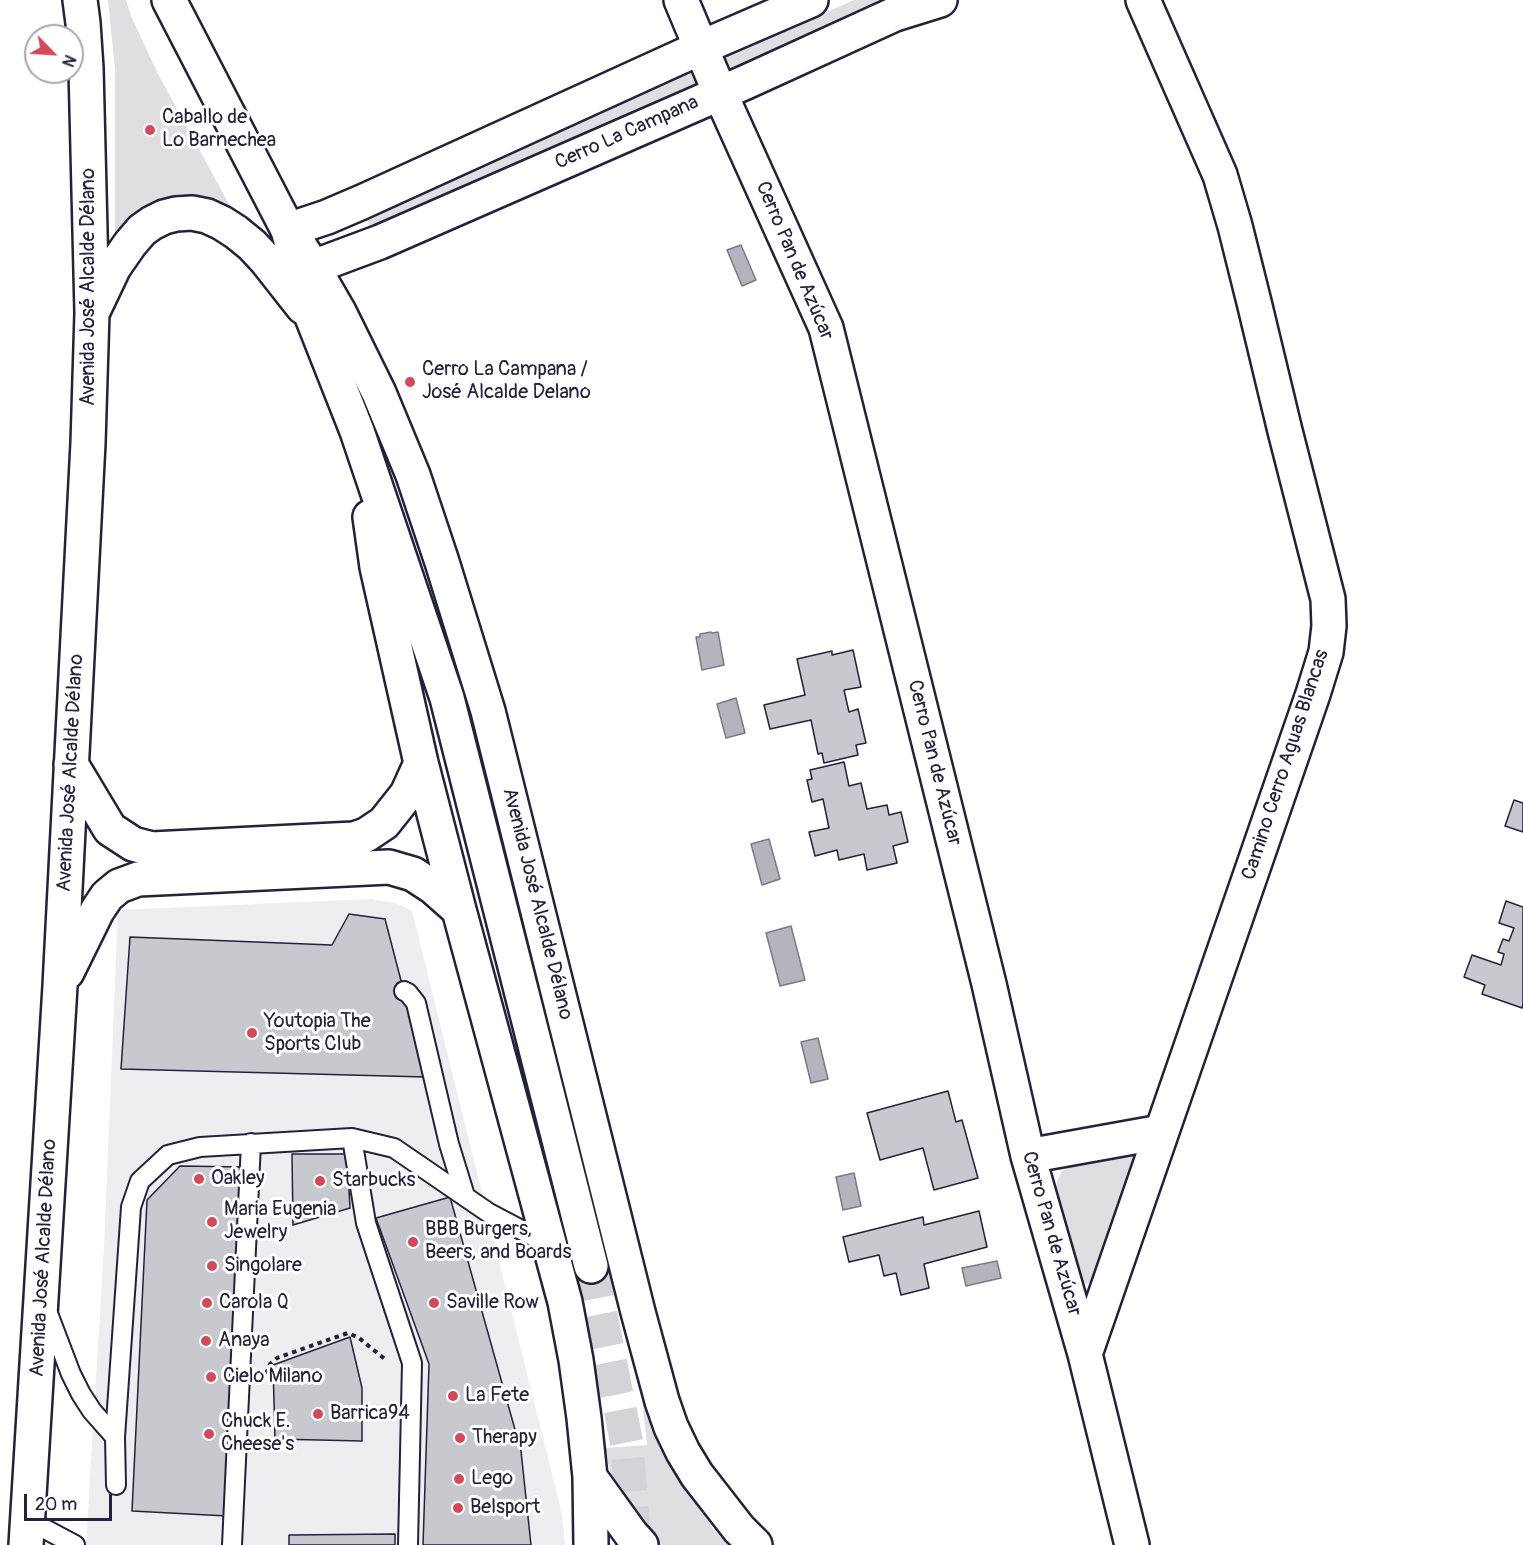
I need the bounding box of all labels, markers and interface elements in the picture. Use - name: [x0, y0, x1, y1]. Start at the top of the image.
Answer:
- north arrow: [24, 24, 84, 84]
- text: N: [57, 52, 80, 70]
- street label: Cerro La Campana: [552, 91, 702, 175]
- place label: Caballo de Lo Barnechea: [162, 106, 276, 153]
- marker: Caballo de Lo Barnechea: [143, 123, 157, 137]
- street label: Avenida José Alcalde Délano: [77, 168, 101, 406]
- street label: Cerro Pan de Azúcar: [750, 178, 838, 344]
- place label: Cerro La Campana / José Alcalde Delano: [422, 358, 591, 405]
- marker: Cerro La Campana / José Alcalde Delano: [403, 375, 417, 389]
- street label: Camino Cerro Aguas Blancas: [1237, 647, 1335, 883]
- street label: Avenida José Alcalde Délano: [53, 654, 89, 892]
- street label: Cerro Pan de Azúcar: [902, 678, 966, 848]
- street label: Avenida José Alcalde Délano: [497, 786, 577, 1022]
- place label: Youtopia The Sports Club: [264, 1010, 371, 1057]
- marker: Youtopia The Sports Club: [245, 1026, 259, 1040]
- street label: Avenida José Alcalde Délano: [26, 1139, 62, 1377]
- street label: Cerro Pan de Azúcar: [1016, 1149, 1086, 1319]
- place label: Oakley: [211, 1167, 264, 1191]
- place label: Starbucks: [332, 1169, 415, 1193]
- marker: Oakley: [192, 1172, 206, 1186]
- marker: Starbucks: [313, 1174, 327, 1188]
- place label: Maria Eugenia Jewelry: [224, 1198, 336, 1245]
- marker: Maria Eugenia Jewelry: [205, 1215, 219, 1229]
- place label: BBB Burgers, Beers, and Boards: [425, 1218, 572, 1265]
- marker: BBB Burgers, Beers, and Boards: [406, 1235, 420, 1249]
- place label: Singolare: [224, 1254, 302, 1278]
- marker: Singolare: [205, 1259, 219, 1273]
- place label: Carola Q: [219, 1291, 289, 1315]
- place label: Saville Row: [446, 1291, 539, 1315]
- marker: Carola Q: [200, 1296, 214, 1310]
- marker: Saville Row: [427, 1296, 441, 1310]
- place label: Anaya: [218, 1329, 269, 1353]
- marker: Anaya: [199, 1334, 213, 1348]
- place label: Cielo Milano: [223, 1365, 322, 1389]
- marker: Cielo Milano: [204, 1370, 218, 1384]
- place label: La Fete: [465, 1384, 529, 1408]
- marker: La Fete: [446, 1389, 460, 1403]
- place label: Barrica94: [330, 1402, 410, 1426]
- marker: Barrica94: [311, 1407, 325, 1421]
- place label: Chuck E. Cheese's: [221, 1410, 294, 1457]
- place label: Therapy: [472, 1426, 537, 1450]
- marker: Chuck E. Cheese's: [202, 1427, 216, 1441]
- marker: Therapy: [453, 1431, 467, 1445]
- place label: Lego: [471, 1467, 513, 1491]
- marker: Lego: [452, 1472, 466, 1486]
- scale bar: [27, 1482, 116, 1520]
- text: 20 m: [35, 1493, 77, 1516]
- place label: Belsport: [470, 1496, 540, 1520]
- marker: Belsport: [451, 1501, 465, 1515]

